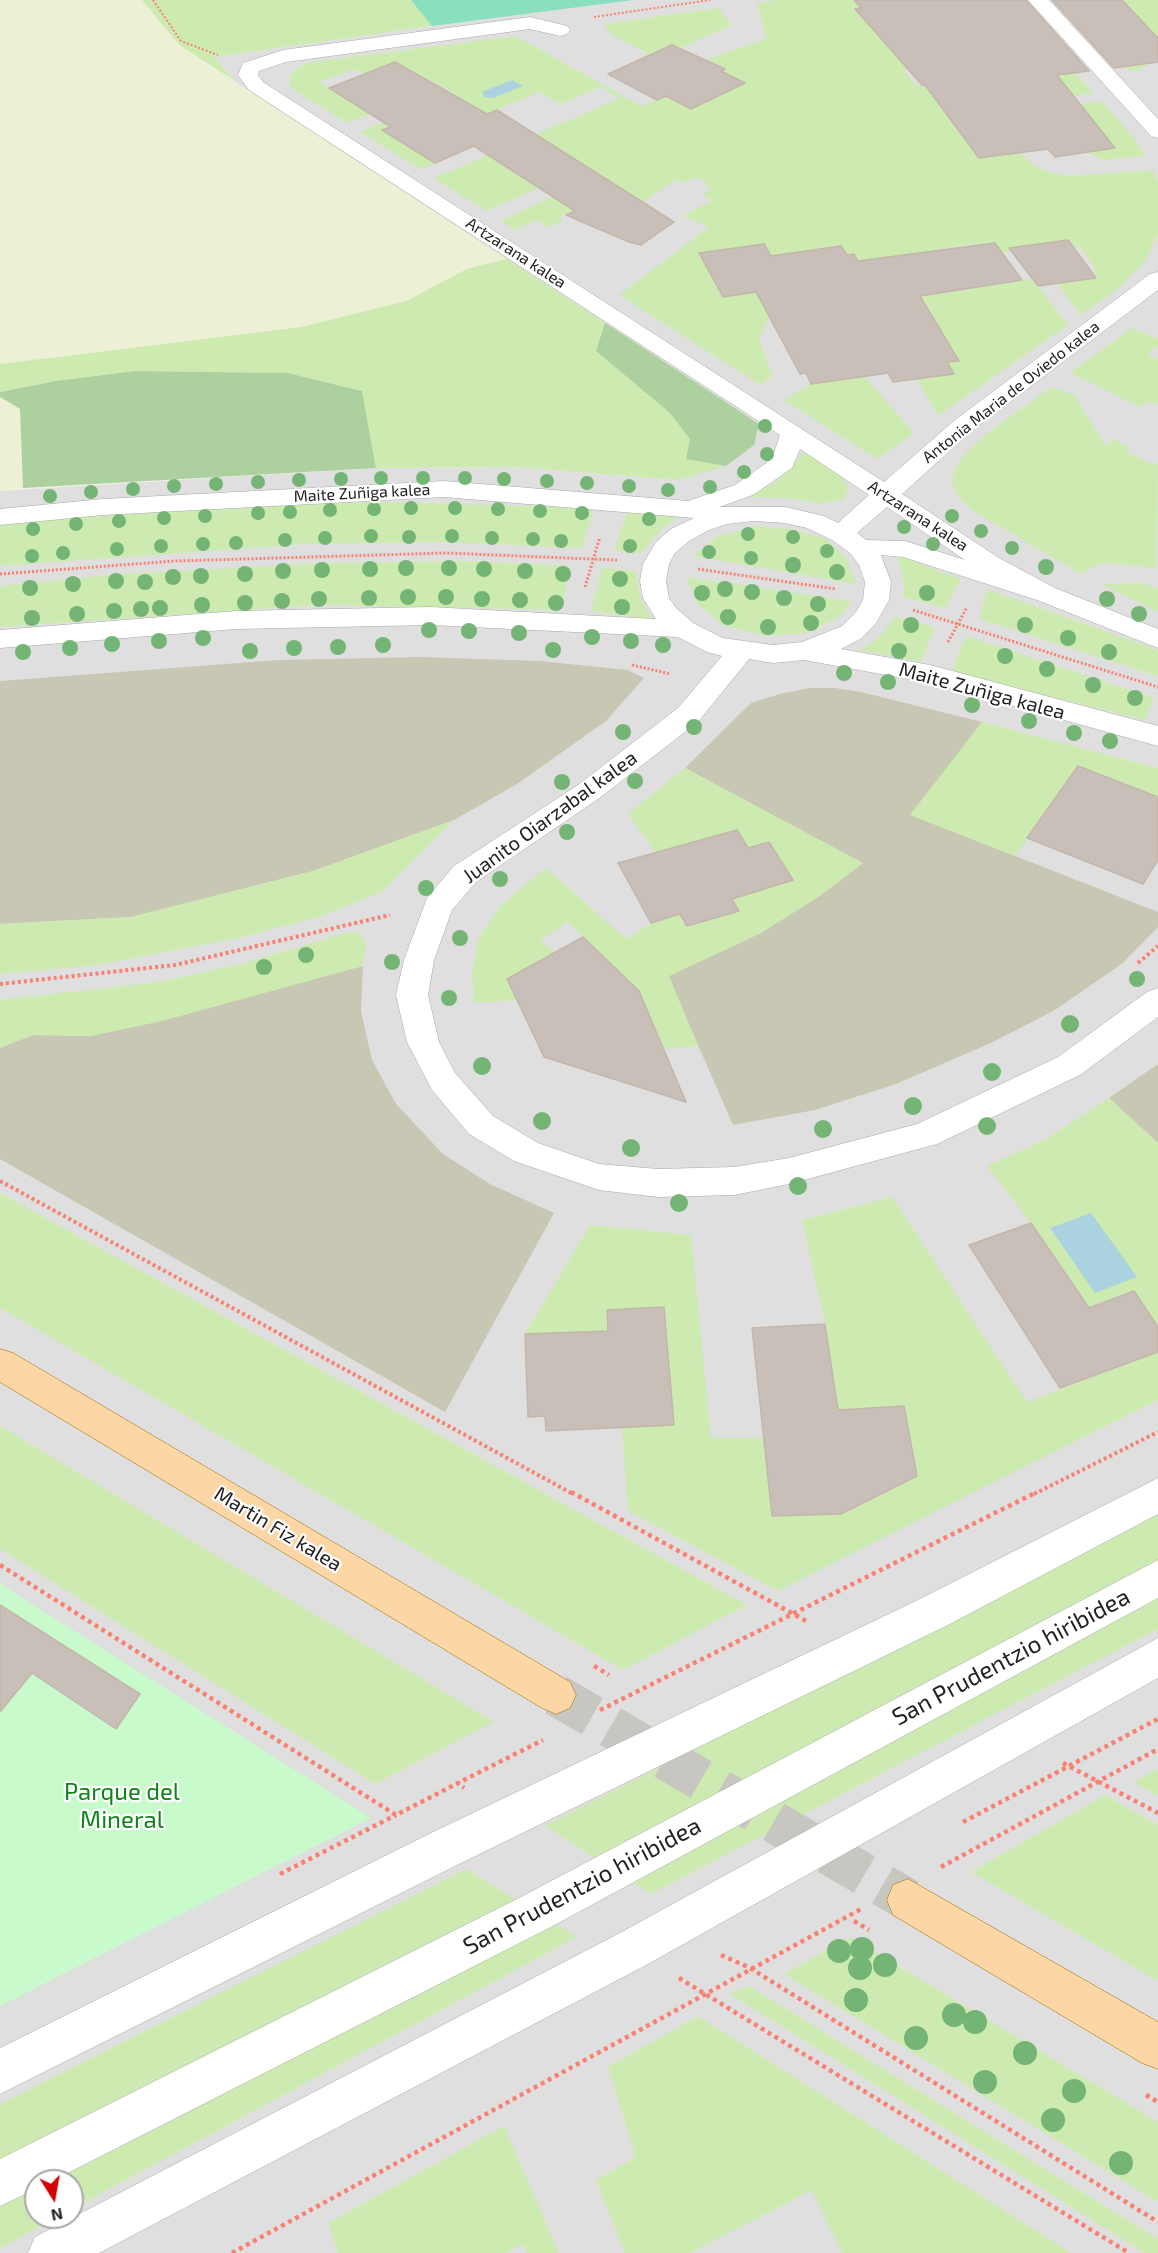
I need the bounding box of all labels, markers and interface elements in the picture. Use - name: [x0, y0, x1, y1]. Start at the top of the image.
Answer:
- street label: Artzarana kalea: [462, 214, 570, 292]
- street label: Antonia Maria de Oviedo kalea: [919, 317, 1103, 467]
- street label: Artzarana kalea: [864, 477, 972, 555]
- street label: Maite Zuñiga kalea: [293, 480, 431, 506]
- street label: Maite Zuñiga kalea: [896, 657, 1068, 725]
- street label: Juanito Oiarzabal kalea: [458, 746, 642, 888]
- street label: Martin Fiz kalea: [210, 1482, 346, 1576]
- street label: San Prudentzio hiribidea: [887, 1582, 1135, 1732]
- park label: Parque del Mineral: [64, 1778, 180, 1834]
- street label: San Prudentzio hiribidea: [458, 1811, 706, 1961]
- north arrow: [24, 2169, 84, 2229]
- text: N: [50, 2205, 65, 2226]

